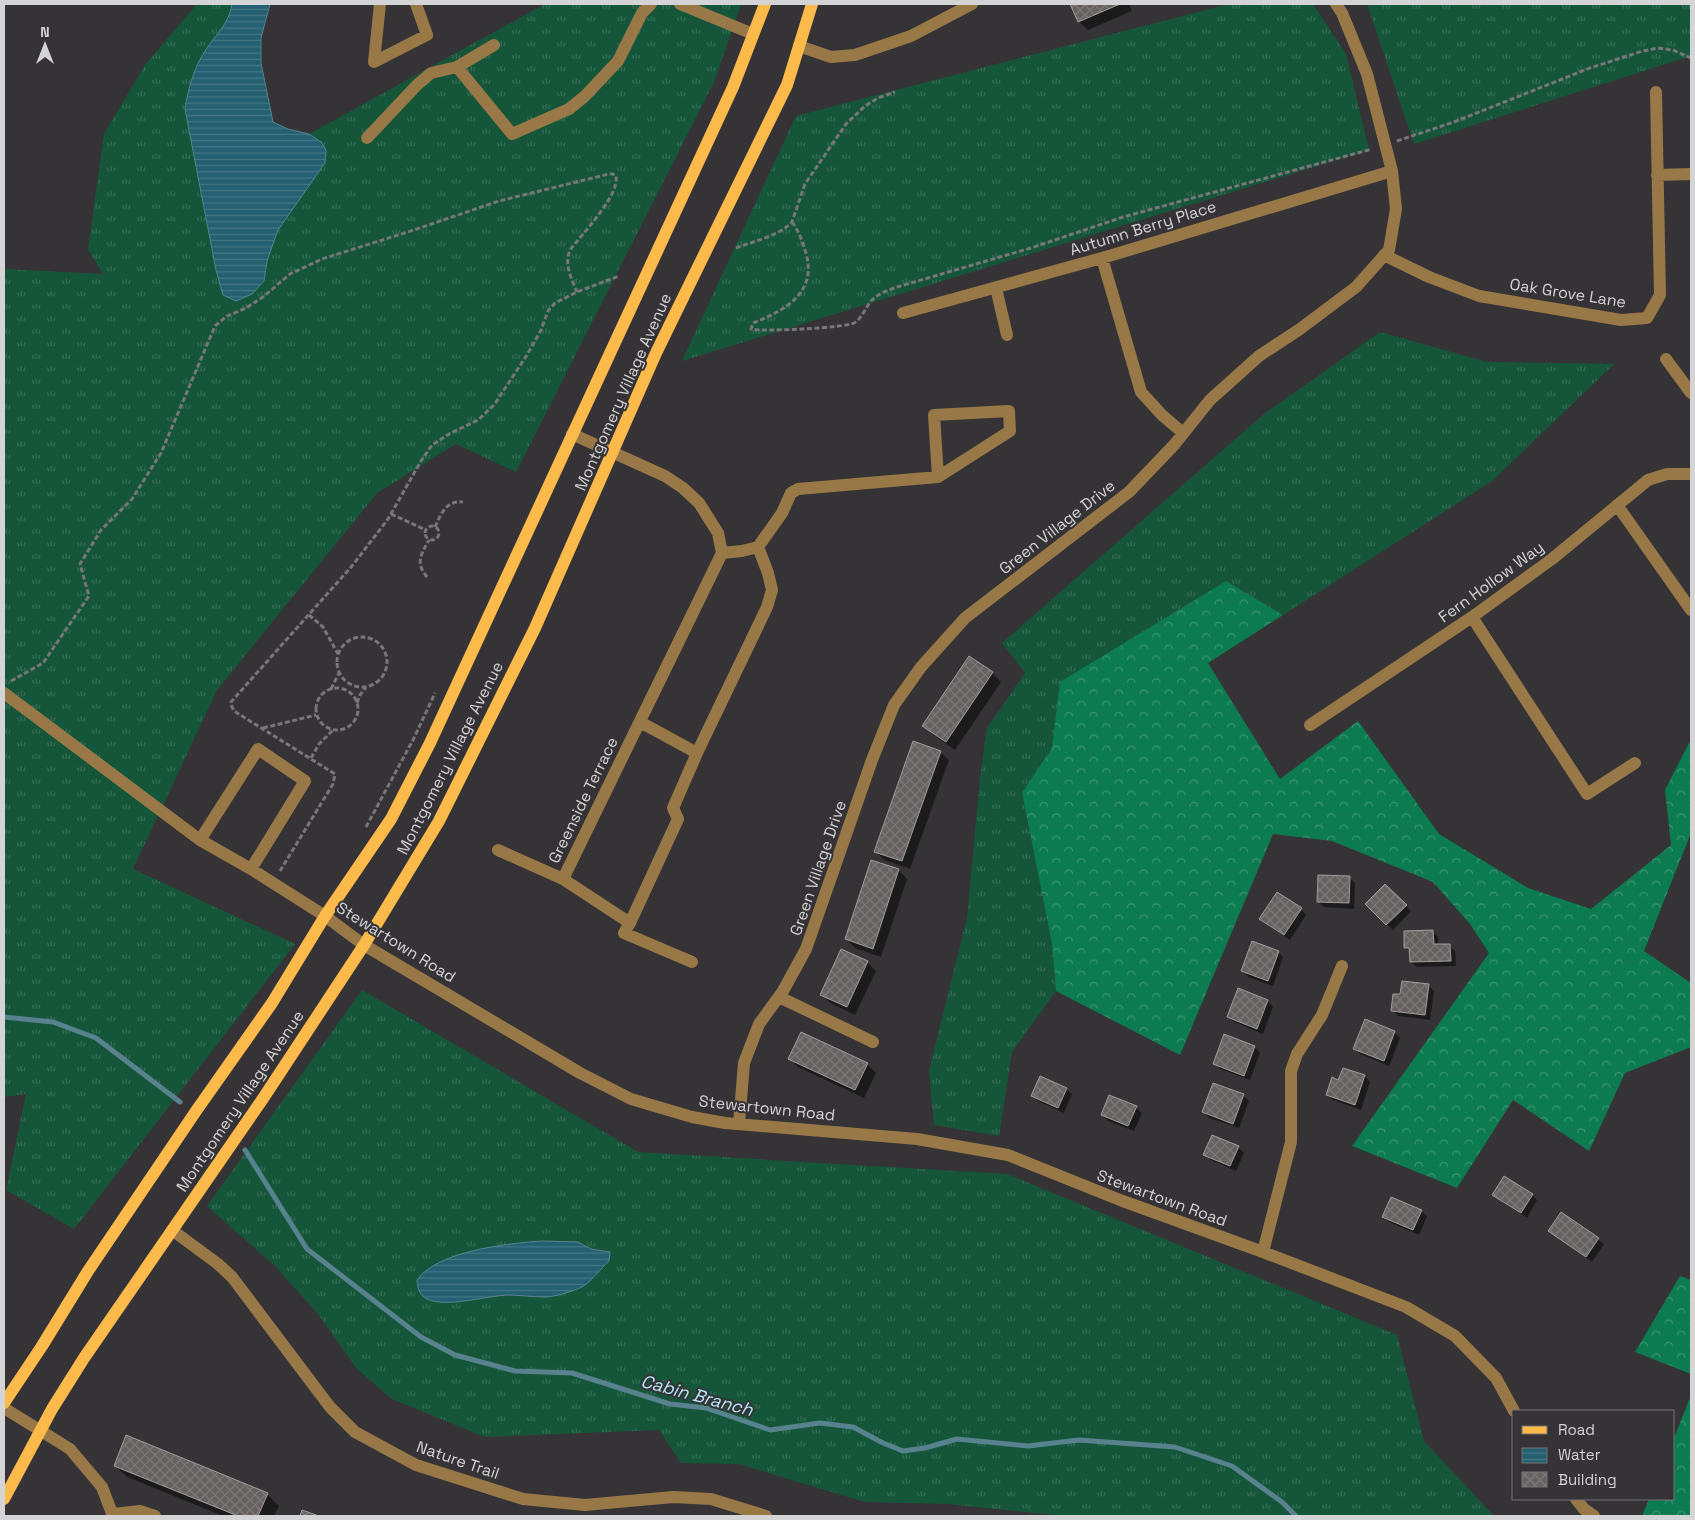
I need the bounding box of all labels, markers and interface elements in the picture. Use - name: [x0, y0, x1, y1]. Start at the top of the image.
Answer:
- north arrow: [20, 20, 70, 70]
- text: N: [40, 23, 50, 41]
- street label: Autumn Berry Place: [1067, 196, 1219, 260]
- street label: Oak Grove Lane: [1508, 273, 1628, 313]
- street label: Montgomery Village Avenue: [570, 290, 676, 494]
- street label: Green Village Drive: [995, 475, 1119, 579]
- street label: Fern Hollow Way: [1434, 537, 1548, 627]
- street label: Montgomery Village Avenue: [392, 658, 508, 858]
- street label: Greenside Terrace: [543, 733, 623, 867]
- street label: Green Village Drive: [785, 798, 851, 938]
- street label: Stewartown Road: [332, 897, 460, 987]
- street label: Montgomery Village Avenue: [171, 1006, 309, 1196]
- street label: Stewartown Road: [698, 1090, 836, 1126]
- street label: Stewartown Road: [1094, 1165, 1230, 1231]
- water label: Cabin Branch: [638, 1369, 757, 1421]
- legend: [1512, 1410, 1675, 1500]
- text: Road: [1558, 1420, 1595, 1439]
- street label: Nature Trail: [414, 1436, 502, 1484]
- text: Water: [1558, 1445, 1601, 1464]
- text: Building: [1558, 1470, 1617, 1489]

